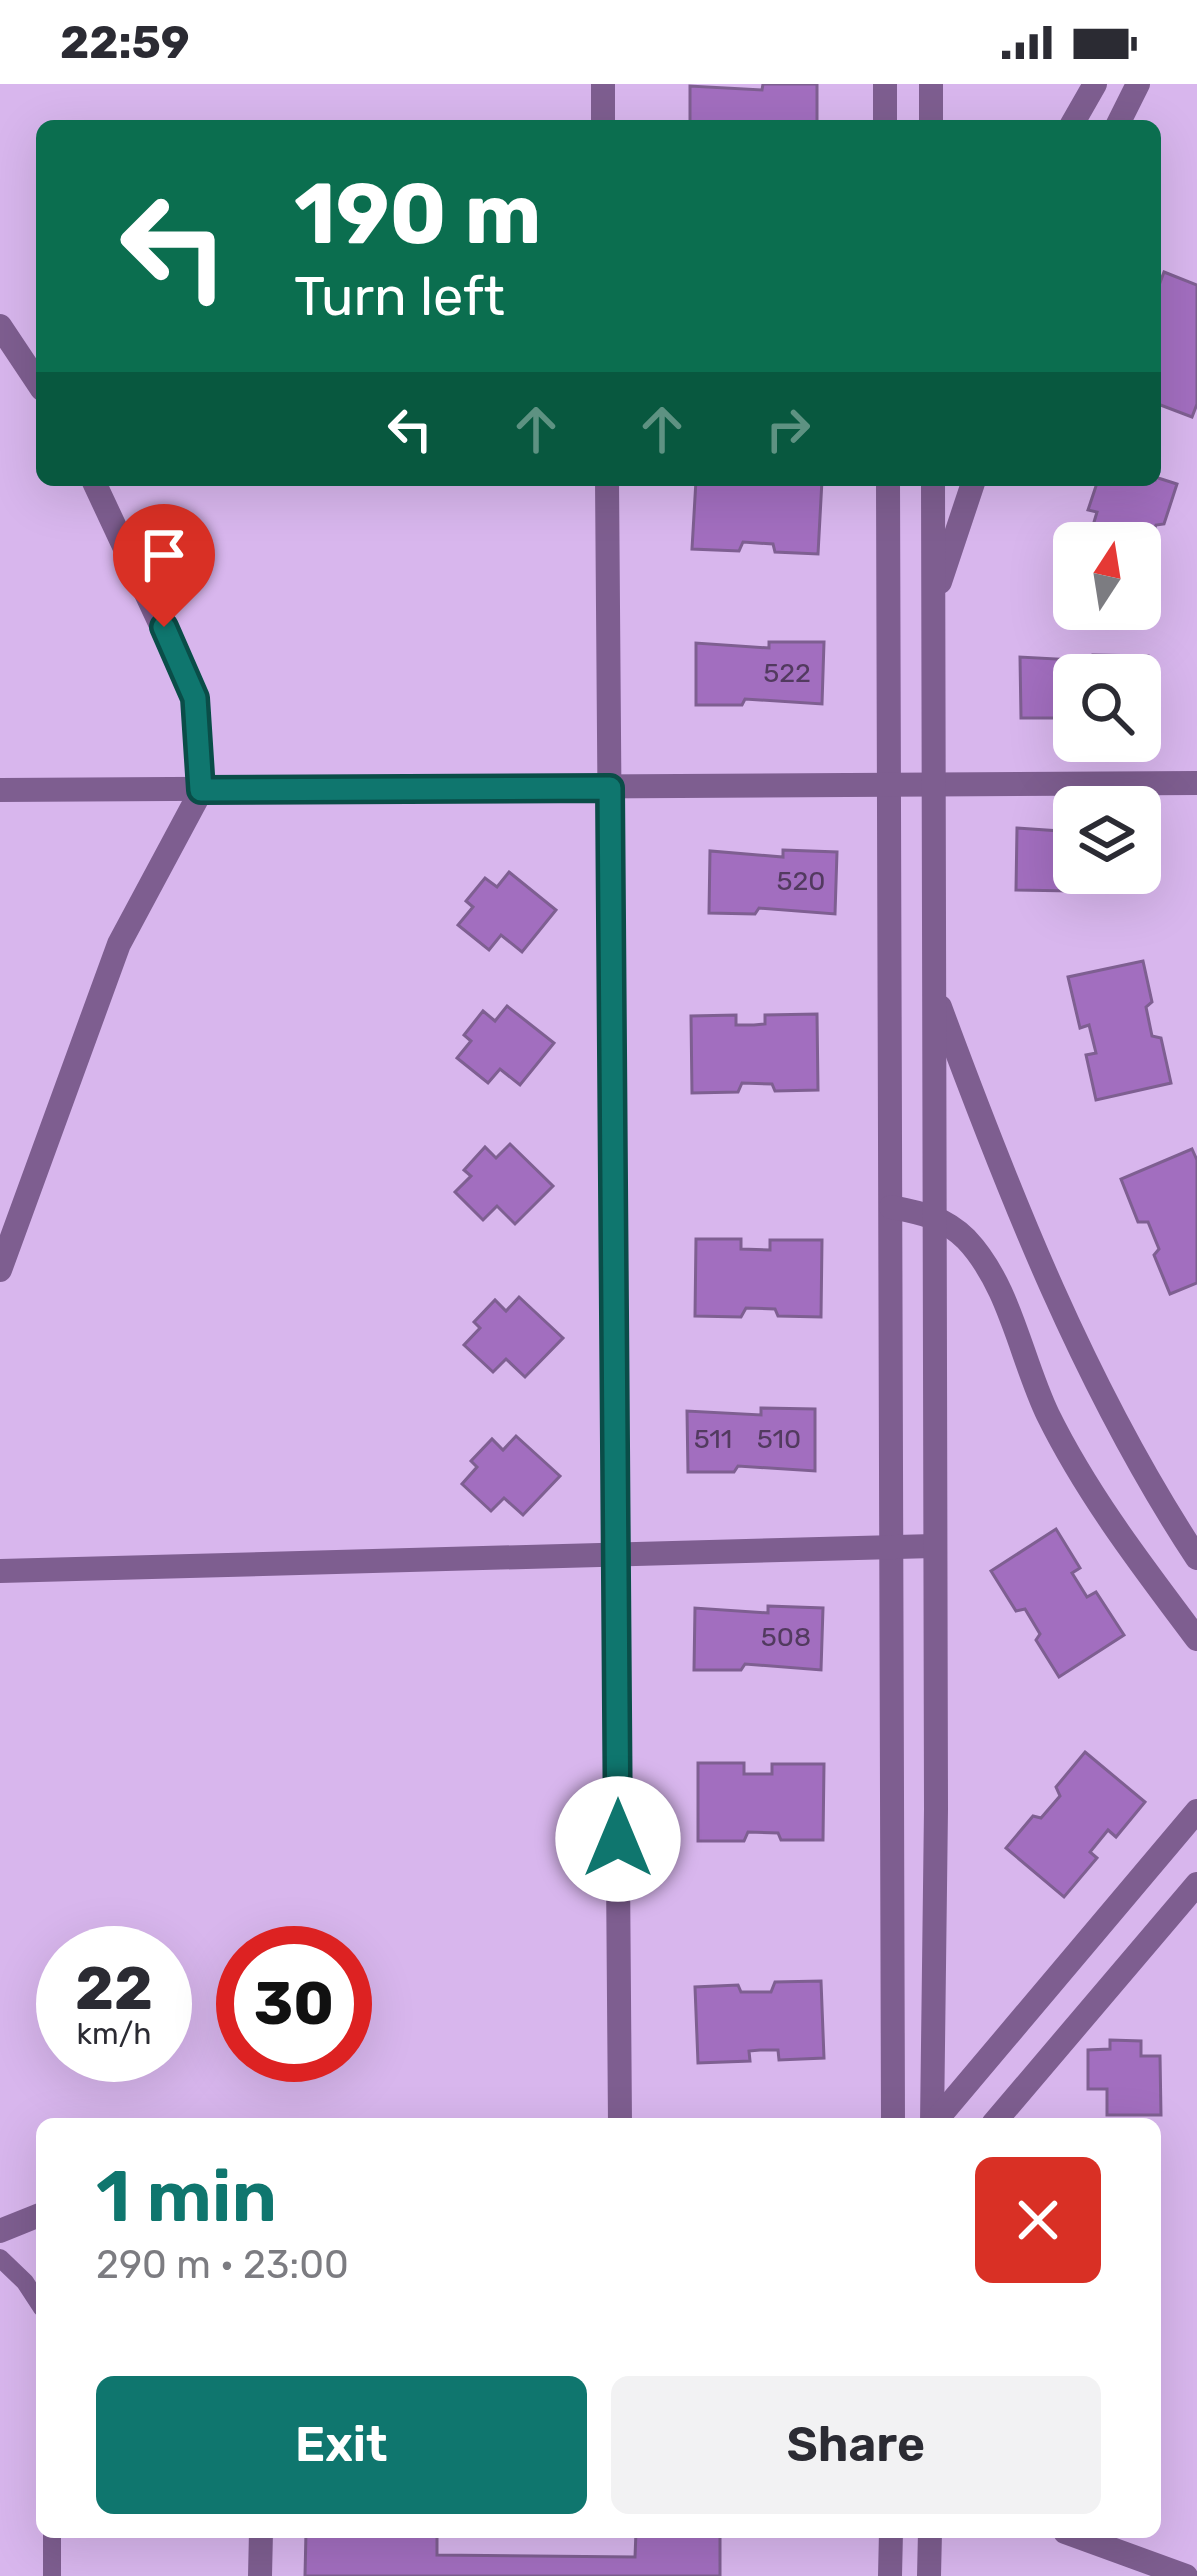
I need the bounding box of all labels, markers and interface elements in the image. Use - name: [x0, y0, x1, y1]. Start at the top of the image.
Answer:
- text: 22:59: [60, 16, 190, 69]
- text: 190 m: [294, 164, 542, 264]
- icon: left: [96, 168, 252, 324]
- text: Turn left: [294, 265, 505, 329]
- icon: left: [377, 396, 443, 462]
- icon: ahead: [503, 396, 569, 462]
- icon: ahead: [629, 396, 695, 462]
- icon: right: [755, 396, 821, 462]
- pin: [113, 504, 215, 627]
- icon: arrive: [131, 522, 197, 588]
- north arrow: [1053, 522, 1161, 630]
- map controls: [1053, 522, 1161, 894]
- button: search: [1053, 654, 1161, 762]
- house number: 522: [763, 657, 811, 689]
- button: layers: [1053, 786, 1161, 894]
- house number: 520: [776, 865, 826, 897]
- house number: 511: [694, 1423, 732, 1455]
- house number: 510: [757, 1423, 801, 1455]
- house number: 508: [761, 1621, 811, 1653]
- position arrow: [555, 1776, 681, 1902]
- speed limit sign: 30: [216, 1926, 372, 2082]
- text: 22: [75, 1953, 153, 2024]
- text: km/h: [77, 2016, 151, 2052]
- text: 1 min: [96, 2154, 277, 2239]
- button: close: [975, 2157, 1101, 2283]
- text: 290 m · 23:00: [96, 2242, 349, 2288]
- button: Exit: [96, 2376, 587, 2514]
- button: Share: [611, 2376, 1101, 2514]

